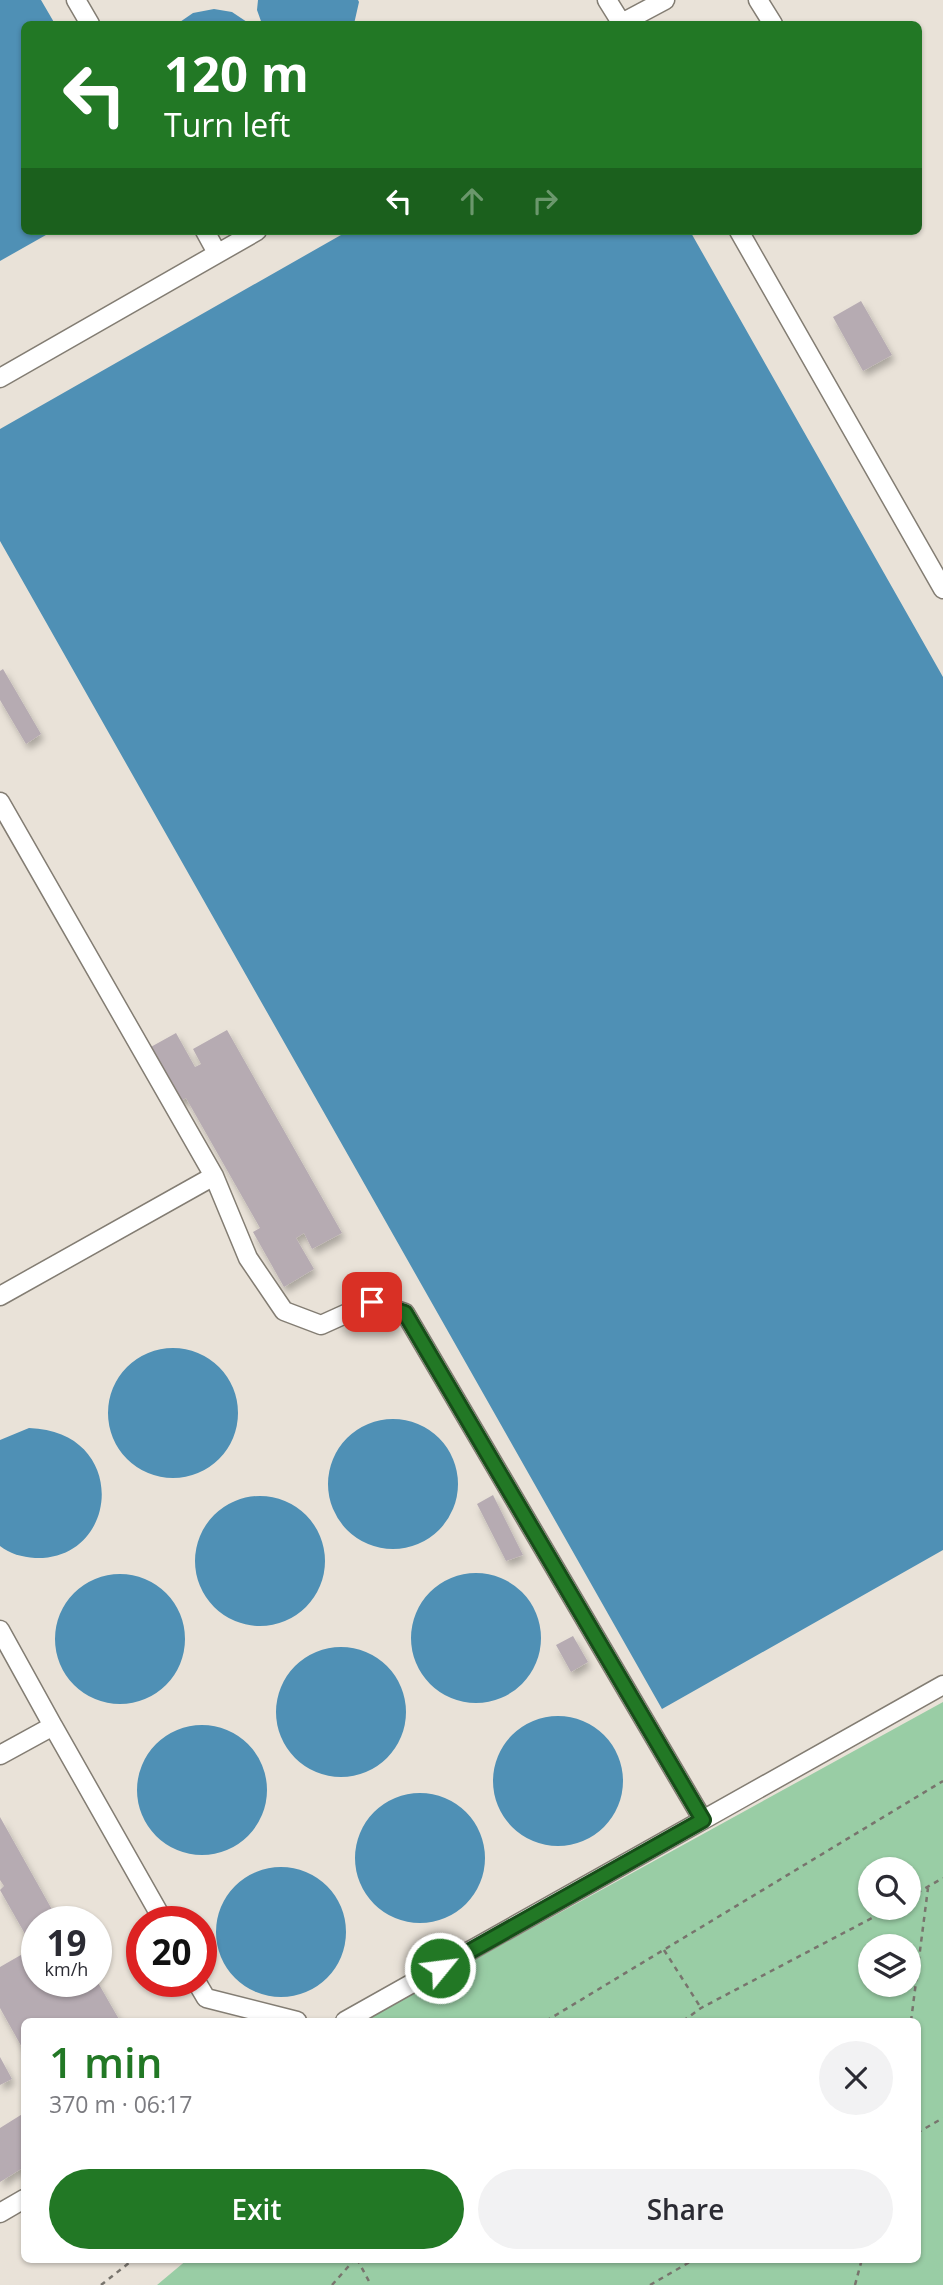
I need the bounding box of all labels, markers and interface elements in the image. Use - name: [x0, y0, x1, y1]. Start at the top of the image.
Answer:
- text: 120 m: [164, 40, 309, 106]
- icon: left: [49, 49, 140, 140]
- text: Turn left: [164, 103, 290, 146]
- icon: left: [380, 182, 418, 220]
- icon: ahead: [453, 182, 491, 220]
- icon: right: [526, 182, 564, 220]
- pin: [342, 1272, 402, 1332]
- icon: arrive: [353, 1283, 391, 1321]
- map controls: [858, 1857, 921, 1997]
- button: search: [858, 1857, 921, 1920]
- speed limit sign: 20: [126, 1906, 217, 1997]
- text: 19: [46, 1919, 87, 1966]
- position arrow: [403, 1931, 477, 2005]
- button: layers: [858, 1934, 921, 1997]
- text: km/h: [45, 1957, 88, 1981]
- text: 1 min: [49, 2033, 162, 2090]
- button: close: [819, 2041, 893, 2115]
- text: 370 m · 06:17: [49, 2088, 192, 2120]
- button: Exit: [49, 2169, 464, 2249]
- button: Share: [478, 2169, 893, 2249]

